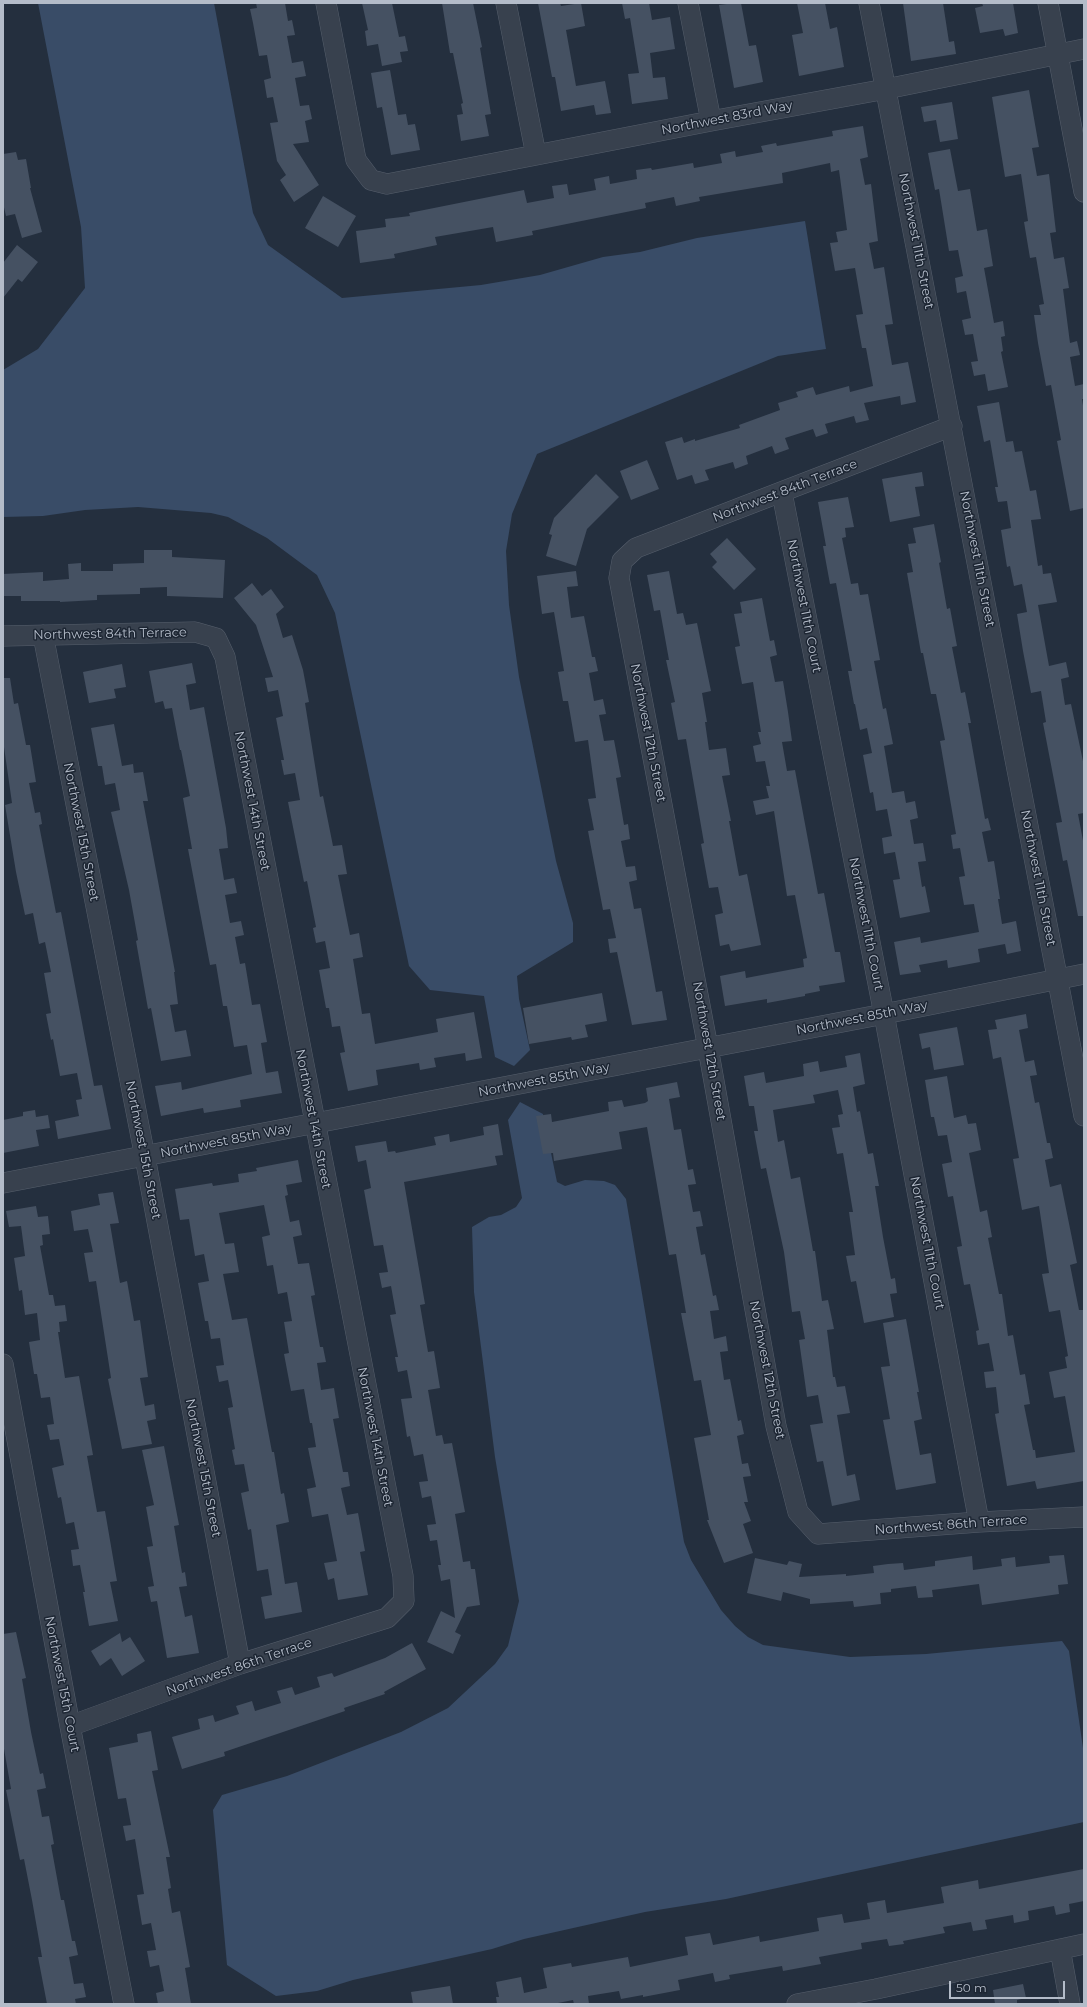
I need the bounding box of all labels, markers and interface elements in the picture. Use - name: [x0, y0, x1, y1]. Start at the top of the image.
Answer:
- street label: Northwest 83rd Way: [660, 98, 794, 138]
- street label: Northwest 11th Street: [895, 172, 937, 310]
- street label: Northwest 84th Terrace: [710, 456, 860, 526]
- street label: Northwest 11th Street: [956, 490, 998, 628]
- street label: Northwest 11th Court: [783, 538, 825, 674]
- street label: Northwest 84th Terrace: [33, 625, 187, 643]
- street label: Northwest 12th Street: [627, 662, 669, 804]
- street label: Northwest 14th Street: [231, 730, 273, 872]
- street label: Northwest 15th Street: [60, 761, 102, 903]
- street label: Northwest 11th Street: [1017, 809, 1059, 947]
- street label: Northwest 11th Court: [845, 856, 887, 992]
- street label: Northwest 12th Street: [689, 980, 729, 1122]
- street label: Northwest 85th Way: [795, 998, 929, 1038]
- street label: Northwest 14th Street: [292, 1048, 334, 1190]
- street label: Northwest 85th Way: [477, 1060, 611, 1100]
- street label: Northwest 15th Street: [122, 1079, 164, 1221]
- street label: Northwest 85th Way: [159, 1121, 293, 1161]
- street label: Northwest 11th Court: [906, 1175, 948, 1311]
- street label: Northwest 12th Street: [746, 1299, 788, 1441]
- street label: Northwest 14th Street: [354, 1366, 396, 1508]
- street label: Northwest 15th Street: [182, 1397, 224, 1539]
- street label: Northwest 86th Terrace: [874, 1512, 1028, 1538]
- street label: Northwest 15th Court: [41, 1615, 83, 1753]
- street label: Northwest 86th Terrace: [164, 1635, 314, 1699]
- scale bar: [951, 1973, 1067, 1999]
- text: 50 m: [956, 1980, 987, 1995]

